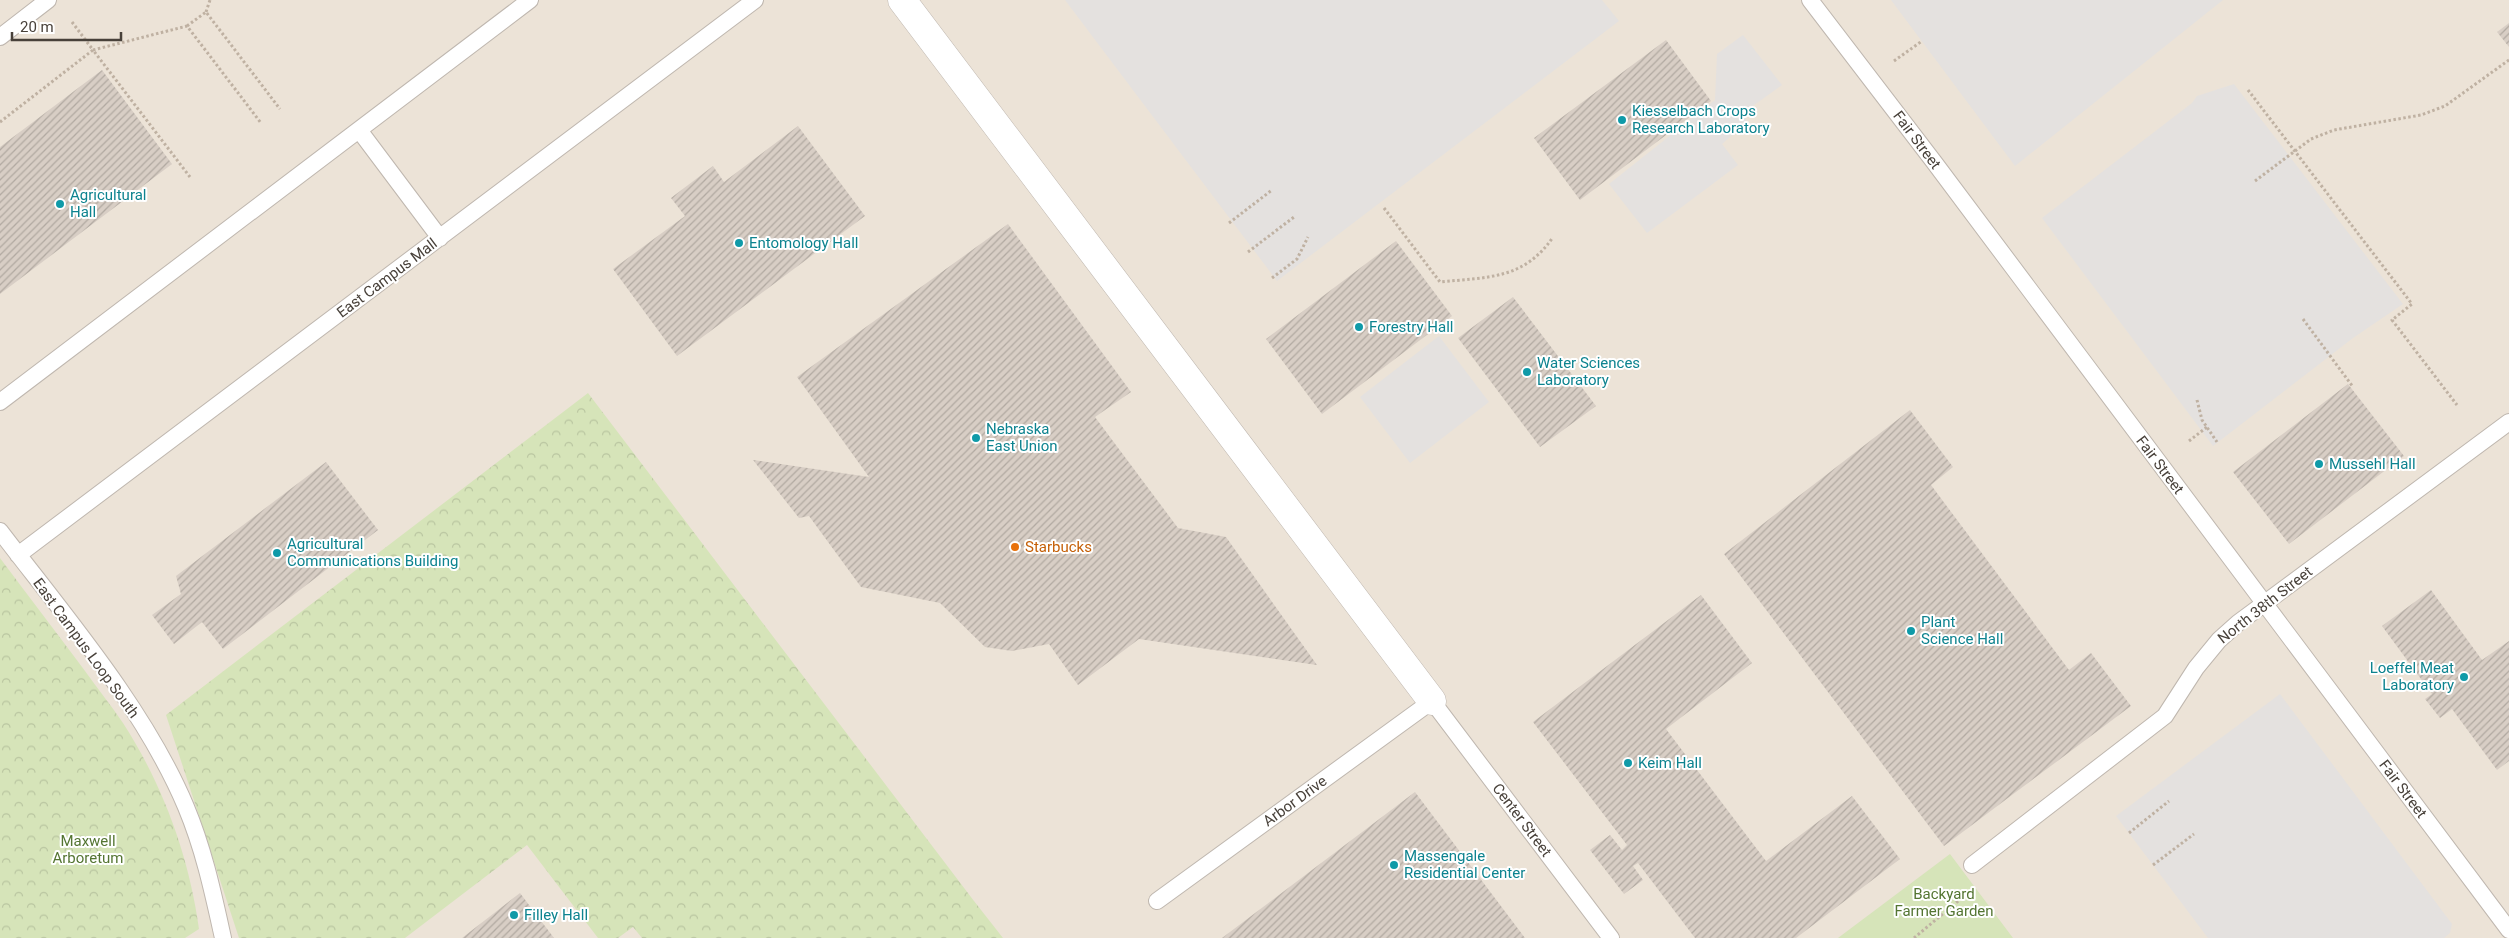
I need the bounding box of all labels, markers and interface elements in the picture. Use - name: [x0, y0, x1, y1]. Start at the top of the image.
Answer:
- scale bar: [12, 10, 121, 42]
- text: 20 m: [20, 18, 54, 36]
- place label: Kiesselbach Crops Research Laboratory: [1632, 102, 1770, 137]
- street label: Fair Street: [1889, 107, 1945, 173]
- marker: Kiesselbach Crops Research Laboratory: [1616, 114, 1628, 126]
- place label: Agricultural Hall: [70, 186, 146, 221]
- marker: Agricultural Hall: [54, 198, 66, 210]
- street label: East Campus Mall: [333, 234, 441, 322]
- place label: Entomology Hall: [749, 234, 858, 252]
- marker: Entomology Hall: [733, 237, 745, 249]
- place label: Forestry Hall: [1369, 318, 1453, 336]
- marker: Forestry Hall: [1353, 321, 1365, 333]
- place label: Water Sciences Laboratory: [1537, 354, 1640, 389]
- marker: Water Sciences Laboratory: [1521, 366, 1533, 378]
- place label: Nebraska East Union: [986, 420, 1058, 455]
- marker: Nebraska East Union: [970, 432, 982, 444]
- street label: Fair Street: [2132, 432, 2188, 498]
- place label: Mussehl Hall: [2329, 455, 2416, 473]
- marker: Mussehl Hall: [2313, 458, 2325, 470]
- place label: Agricultural Communications Building: [287, 535, 458, 570]
- place label: Starbucks: [1025, 538, 1092, 556]
- marker: Starbucks: [1009, 541, 1021, 553]
- marker: Agricultural Communications Building: [271, 547, 283, 559]
- street label: North 38th Street: [2214, 562, 2316, 647]
- street label: East Campus Loop South: [29, 575, 143, 721]
- place label: Plant Science Hall: [1921, 613, 2003, 648]
- marker: Plant Science Hall: [1905, 625, 1917, 637]
- place label: Loeffel Meat Laboratory: [2370, 659, 2454, 694]
- marker: Loeffel Meat Laboratory: [2458, 671, 2470, 683]
- place label: Keim Hall: [1638, 754, 1702, 772]
- street label: Fair Street: [2375, 756, 2431, 822]
- marker: Keim Hall: [1622, 757, 1634, 769]
- street label: Arbor Drive: [1260, 772, 1330, 830]
- street label: Center Street: [1489, 780, 1555, 860]
- park label: Maxwell Arboretum: [52, 832, 124, 867]
- place label: Massengale Residential Center: [1404, 847, 1525, 882]
- marker: Massengale Residential Center: [1388, 859, 1400, 871]
- park label: Backyard Farmer Garden: [1894, 885, 1994, 920]
- place label: Filley Hall: [524, 906, 588, 924]
- marker: Filley Hall: [508, 909, 520, 921]

